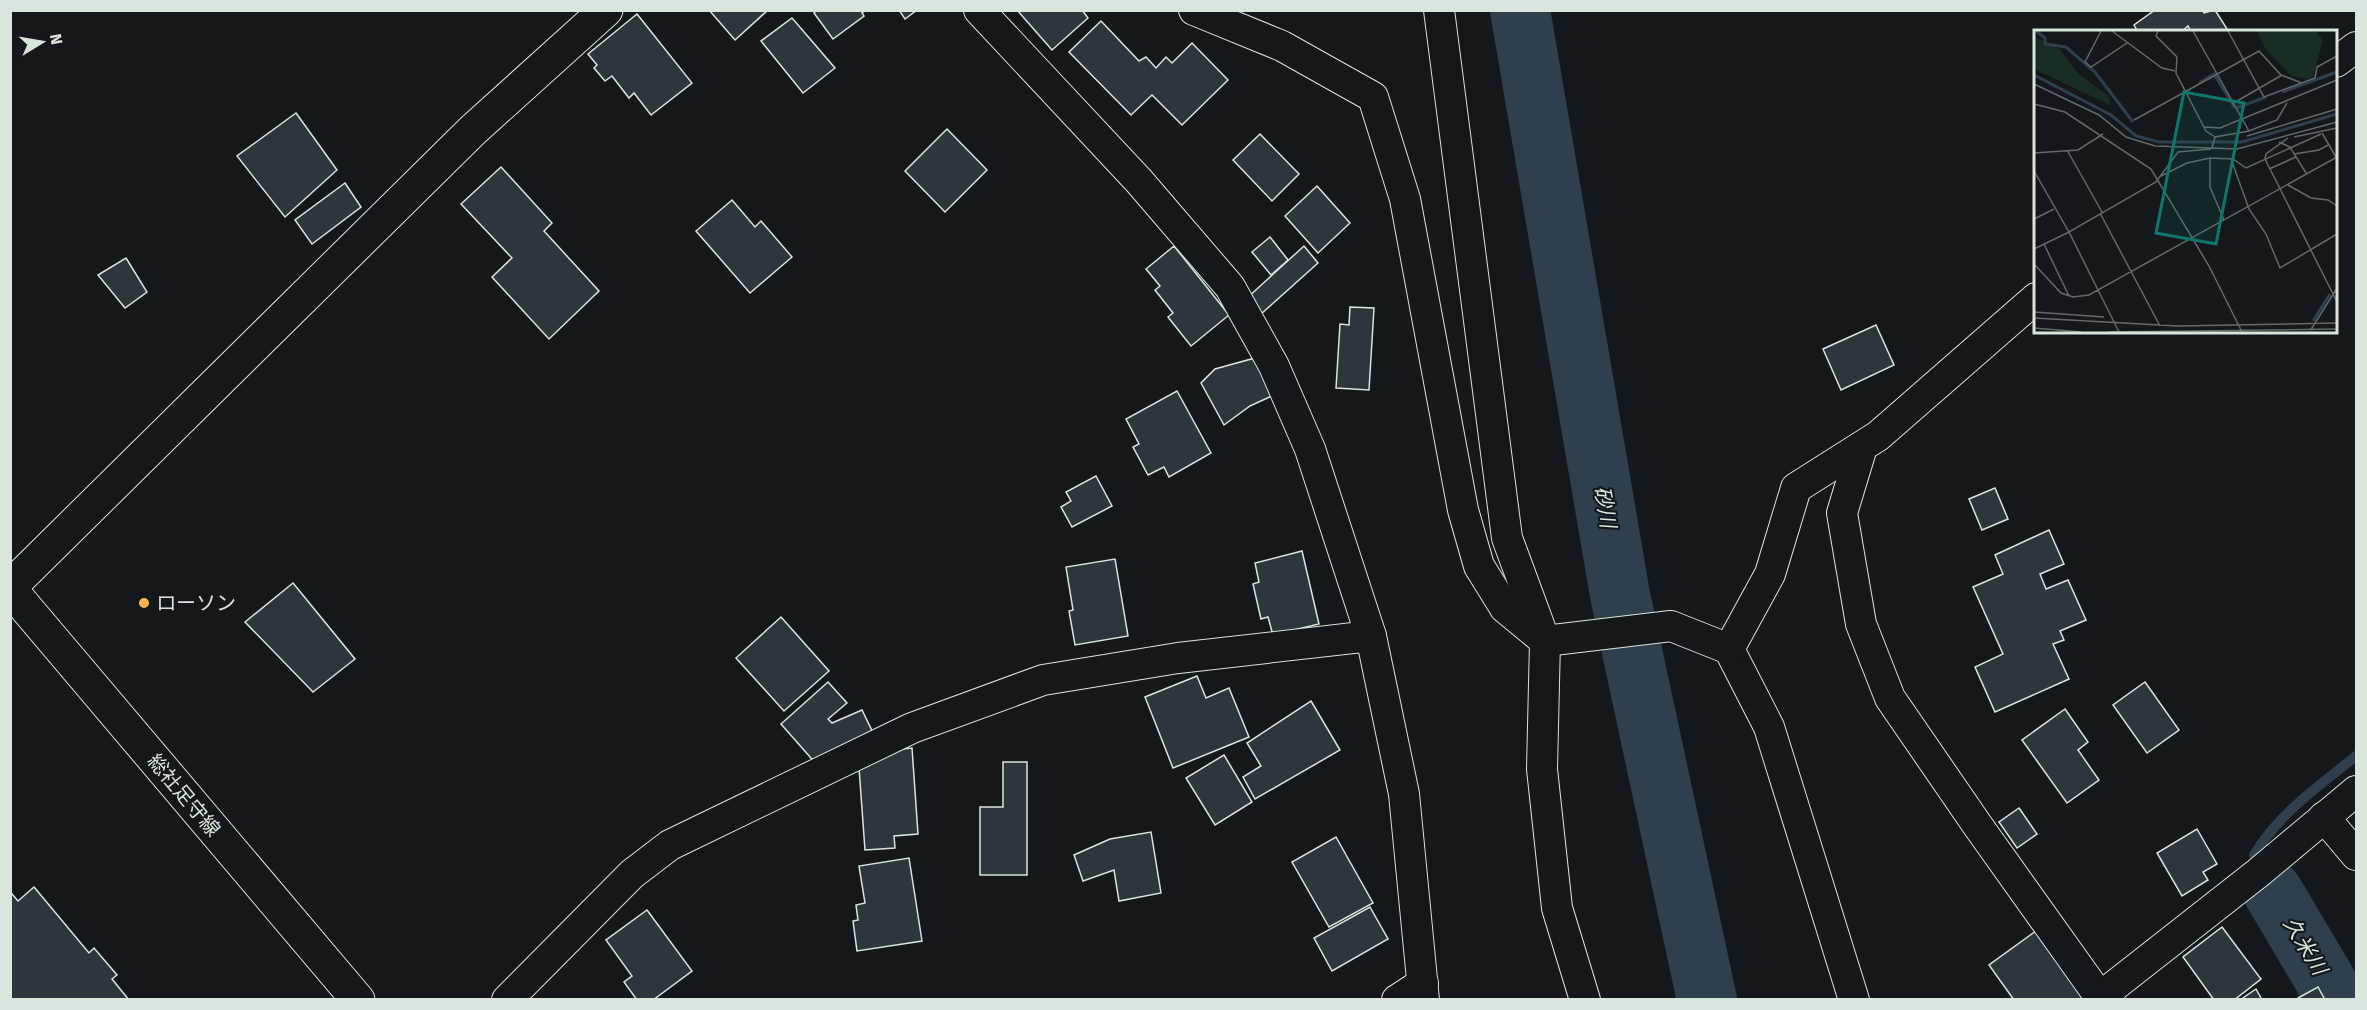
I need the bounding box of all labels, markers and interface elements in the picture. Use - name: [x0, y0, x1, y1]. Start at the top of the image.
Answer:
- north arrow: [12, 12, 72, 72]
- inset map: [2034, 30, 2337, 333]
- text: N: [46, 32, 67, 46]
- water label: 砂川: [1589, 484, 1622, 532]
- place label: ローソン: [156, 591, 236, 615]
- marker: ローソン: [137, 596, 151, 610]
- street label: 総社足守線: [143, 749, 225, 841]
- water label: 久米川: [2278, 912, 2333, 981]

